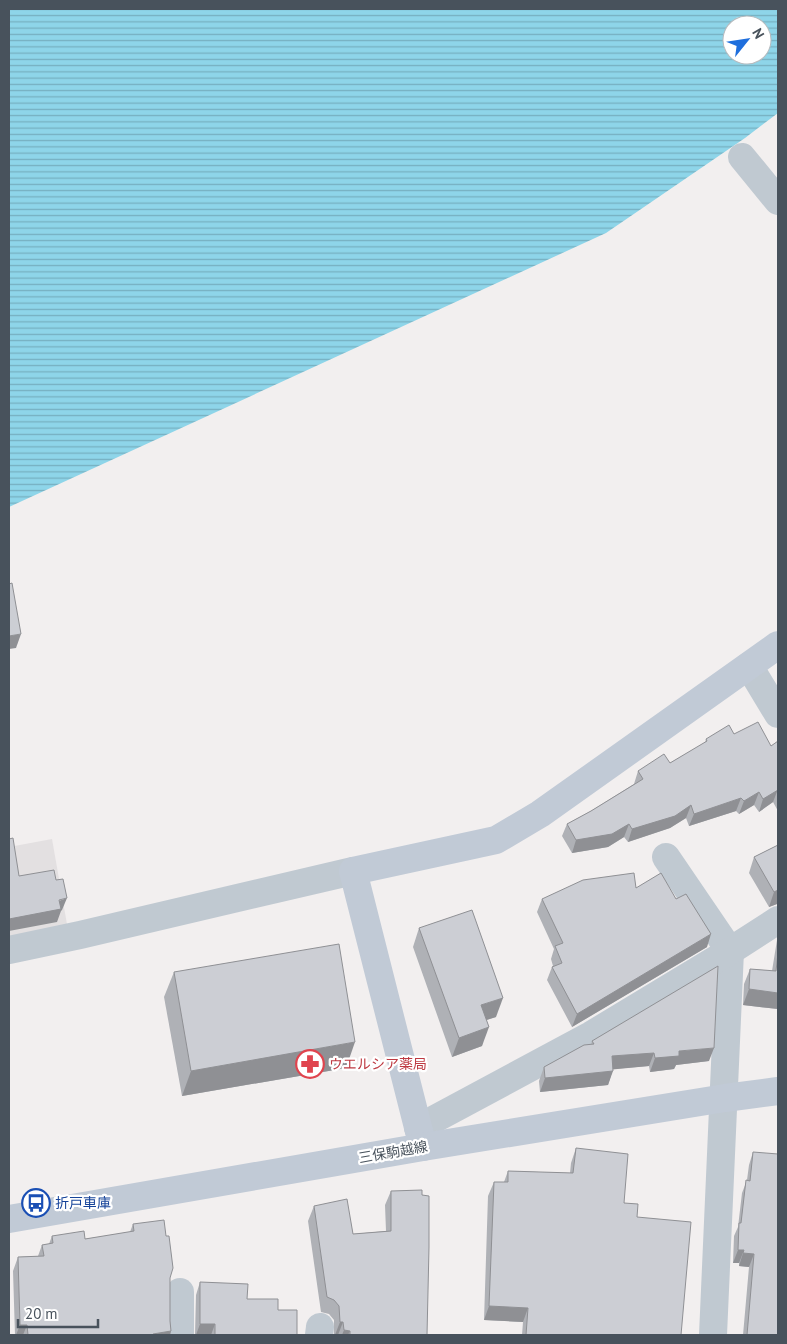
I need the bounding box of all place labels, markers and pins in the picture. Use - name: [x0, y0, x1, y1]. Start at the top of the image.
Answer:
- pharmacy icon: ウエルシア薬局: [295, 1049, 325, 1079]
- place label: ウエルシア薬局: [329, 1055, 427, 1073]
- bus stop icon: 折戸車庫: [21, 1188, 51, 1218]
- place label: 折戸車庫: [55, 1194, 111, 1212]

